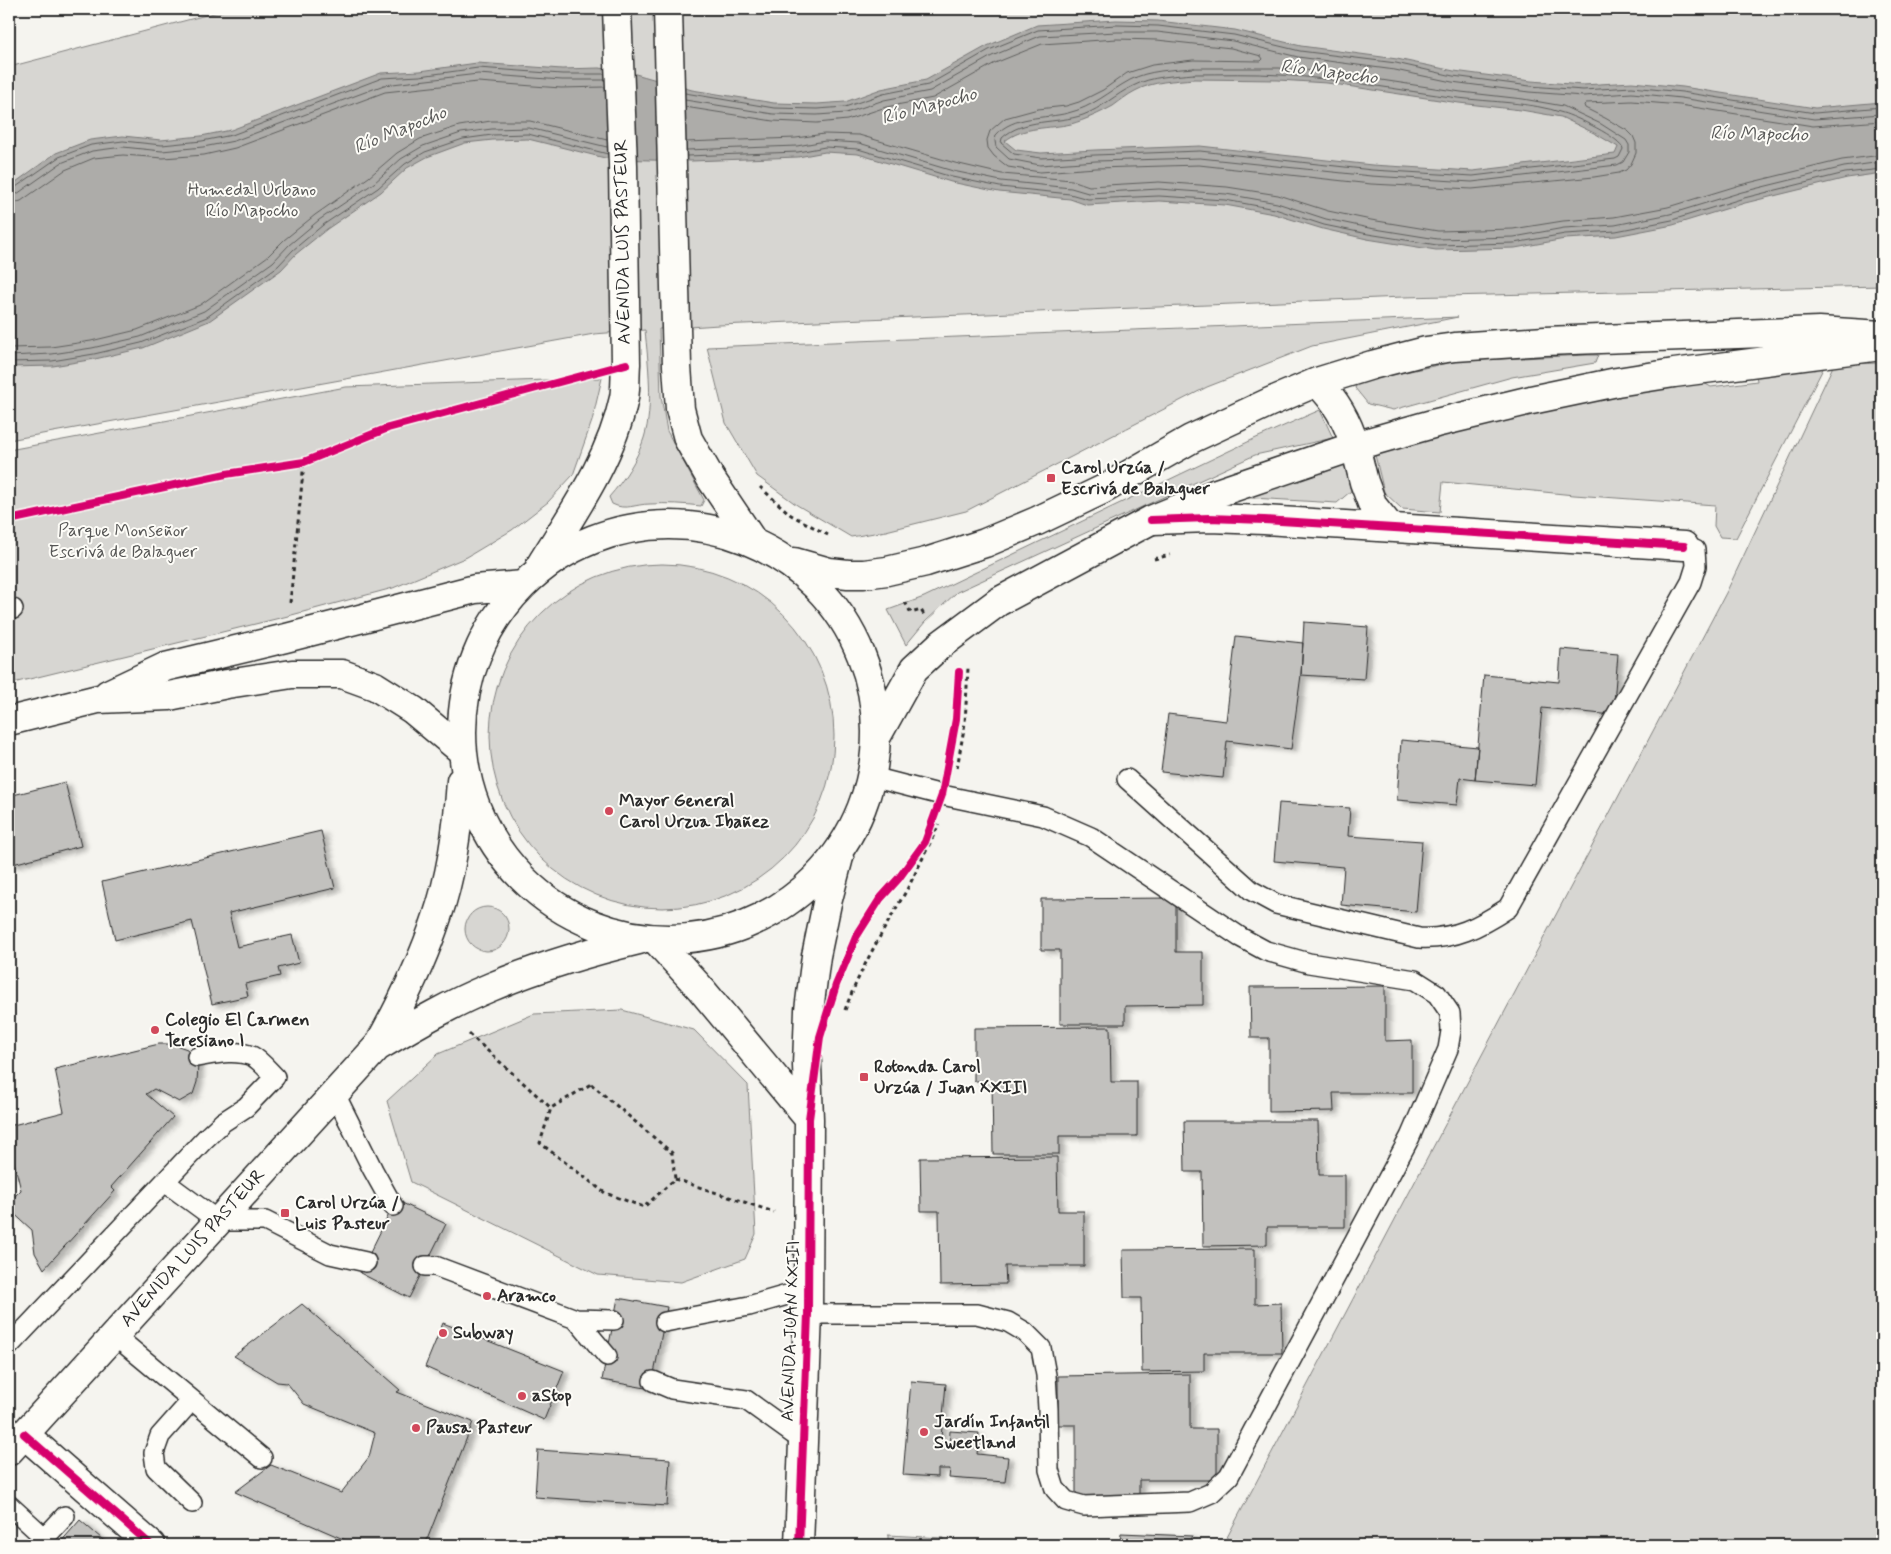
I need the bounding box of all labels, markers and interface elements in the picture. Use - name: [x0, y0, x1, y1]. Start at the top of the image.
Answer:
- water label: Río Mapocho: [1279, 54, 1380, 90]
- water label: Río Mapocho: [878, 81, 980, 131]
- water label: Río Mapocho: [350, 100, 451, 160]
- water label: Río Mapocho: [1710, 121, 1809, 147]
- street label: AVENIDA LUIS PASTEUR: [609, 138, 637, 345]
- park label: Humedal Urbano Río Mapocho: [188, 178, 316, 223]
- place label: Carol Urzúa / Escrivá de Balaguer: [1061, 456, 1210, 501]
- marker: Carol Urzúa / Escrivá de Balaguer: [1045, 472, 1057, 484]
- park label: Parque Monseñor Escrivá de Balaguer: [49, 519, 198, 564]
- place label: Mayor General Carol Urzua Ibañez: [619, 789, 769, 834]
- marker: Mayor General Carol Urzua Ibañez: [603, 805, 615, 817]
- place label: Colegio El Carmen Teresiano I: [165, 1008, 310, 1053]
- marker: Colegio El Carmen Teresiano I: [149, 1024, 161, 1036]
- place label: Rotonda Carol Urzúa / Juan XXIII: [874, 1055, 1028, 1100]
- marker: Rotonda Carol Urzúa / Juan XXIII: [858, 1071, 870, 1083]
- street label: AVENIDA LUIS PASTEUR: [115, 1163, 271, 1332]
- place label: Carol Urzúa / Luis Pasteur: [295, 1191, 399, 1236]
- marker: Carol Urzúa / Luis Pasteur: [279, 1207, 291, 1219]
- street label: AVENIDA JUAN XXIII: [776, 1240, 806, 1422]
- place label: Aramco: [497, 1284, 556, 1308]
- marker: Aramco: [481, 1290, 493, 1302]
- place label: Subway: [453, 1321, 514, 1345]
- marker: Subway: [437, 1327, 449, 1339]
- place label: aStop: [532, 1384, 572, 1408]
- marker: aStop: [516, 1390, 528, 1402]
- place label: Jardín Infantil Sweetland: [934, 1410, 1050, 1455]
- place label: Pausa Pasteur: [426, 1416, 533, 1440]
- marker: Pausa Pasteur: [410, 1422, 422, 1434]
- marker: Jardín Infantil Sweetland: [918, 1426, 930, 1438]

